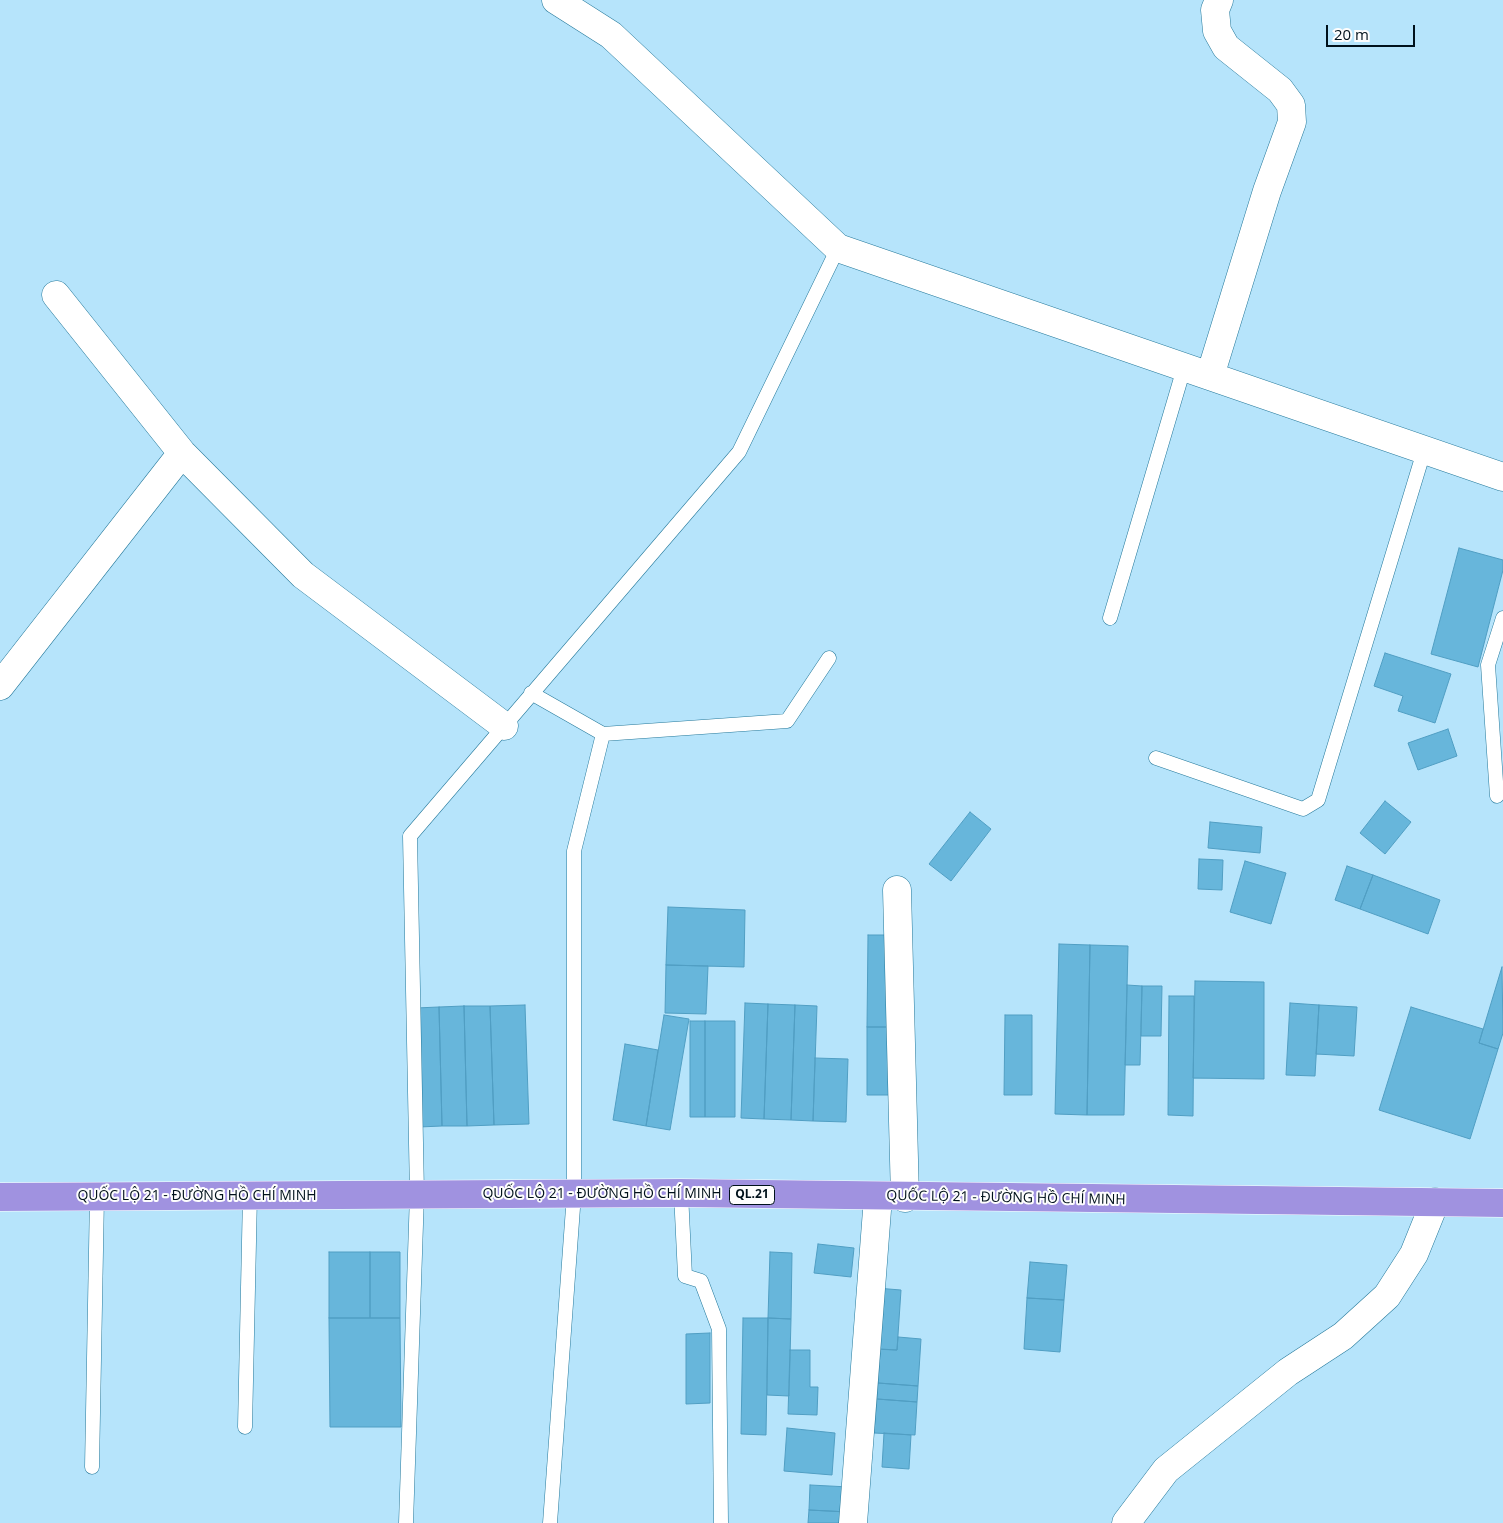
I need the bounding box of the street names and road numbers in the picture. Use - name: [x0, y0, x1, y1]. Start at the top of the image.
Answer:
- street label: QUỐC LỘ 21 - ĐƯỜNG HỒ CHÍ MINH: [482, 1186, 722, 1202]
- road number: QL.21: [730, 1186, 774, 1204]
- street label: QUỐC LỘ 21 - ĐƯỜNG HỒ CHÍ MINH: [77, 1188, 317, 1204]
- street label: QUỐC LỘ 21 - ĐƯỜNG HỒ CHÍ MINH: [886, 1188, 1126, 1208]

